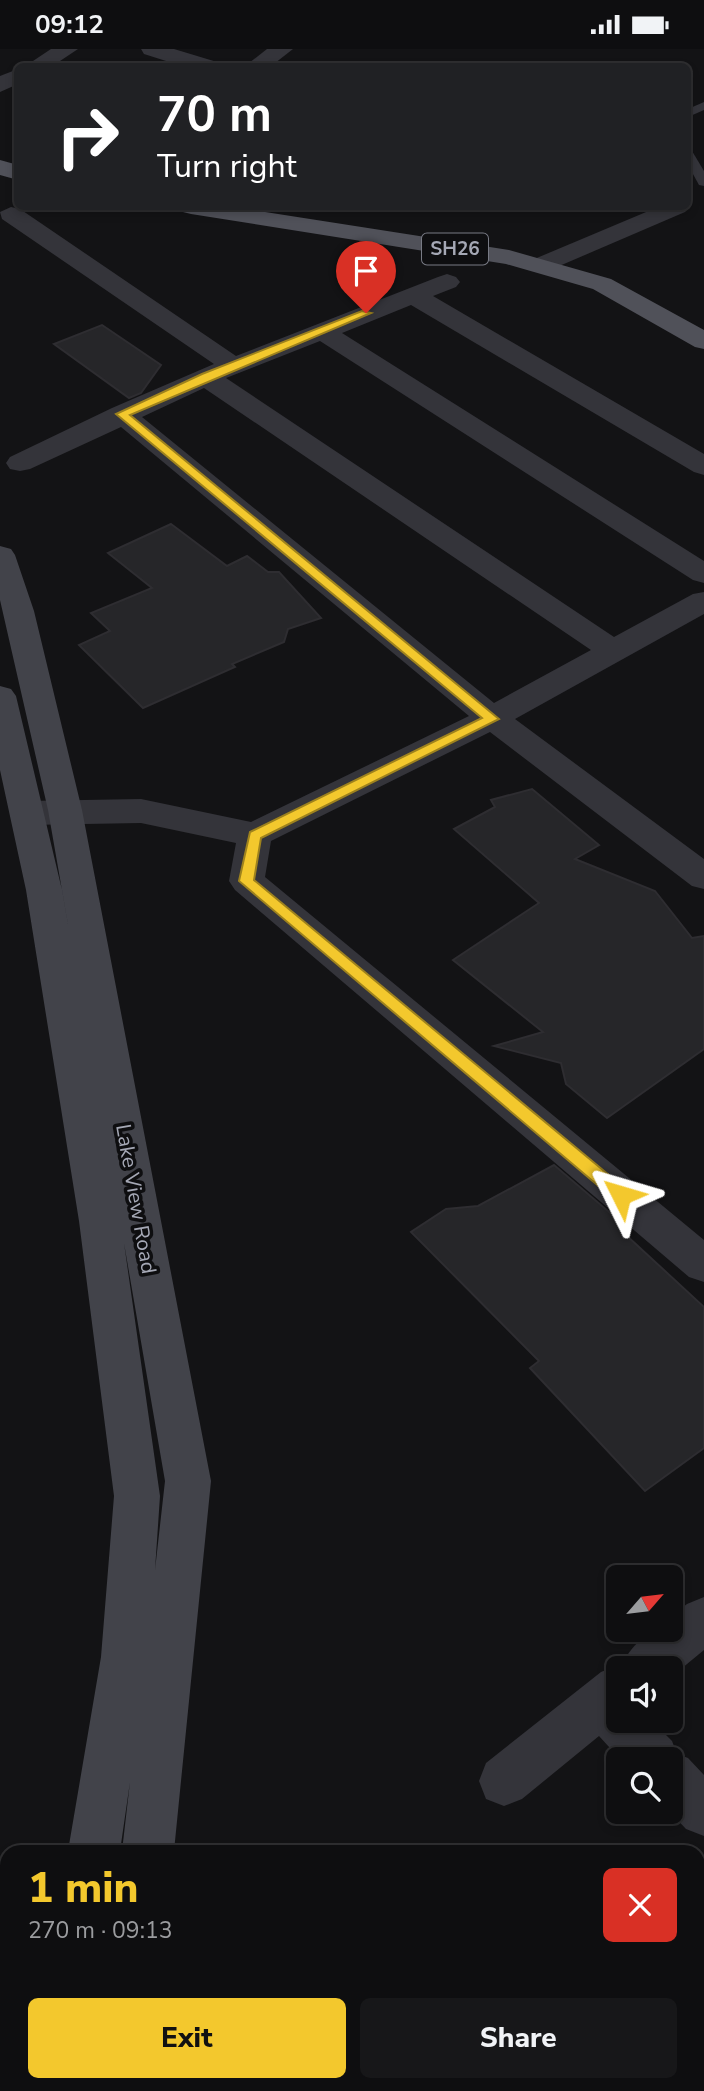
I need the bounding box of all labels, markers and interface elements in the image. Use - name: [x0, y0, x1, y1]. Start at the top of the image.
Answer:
- text: 09:12: [35, 7, 104, 42]
- text: 70 m: [157, 81, 272, 148]
- icon: right: [42, 91, 133, 182]
- text: Turn right: [157, 145, 297, 188]
- road number: SH26: [422, 233, 488, 265]
- pin: [336, 241, 396, 313]
- icon: arrive: [347, 252, 385, 290]
- street label: Lake View Road: [109, 1122, 163, 1276]
- position arrow: [584, 1158, 658, 1232]
- north arrow: [606, 1565, 682, 1641]
- map controls: [606, 1565, 683, 1824]
- button: sound: [606, 1656, 683, 1733]
- button: search: [606, 1747, 683, 1824]
- text: 1 min: [28, 1860, 138, 1917]
- button: close: [603, 1868, 677, 1942]
- text: 270 m · 09:13: [28, 1915, 173, 1946]
- button: Exit: [28, 1998, 346, 2078]
- button: Share: [360, 1998, 677, 2078]

